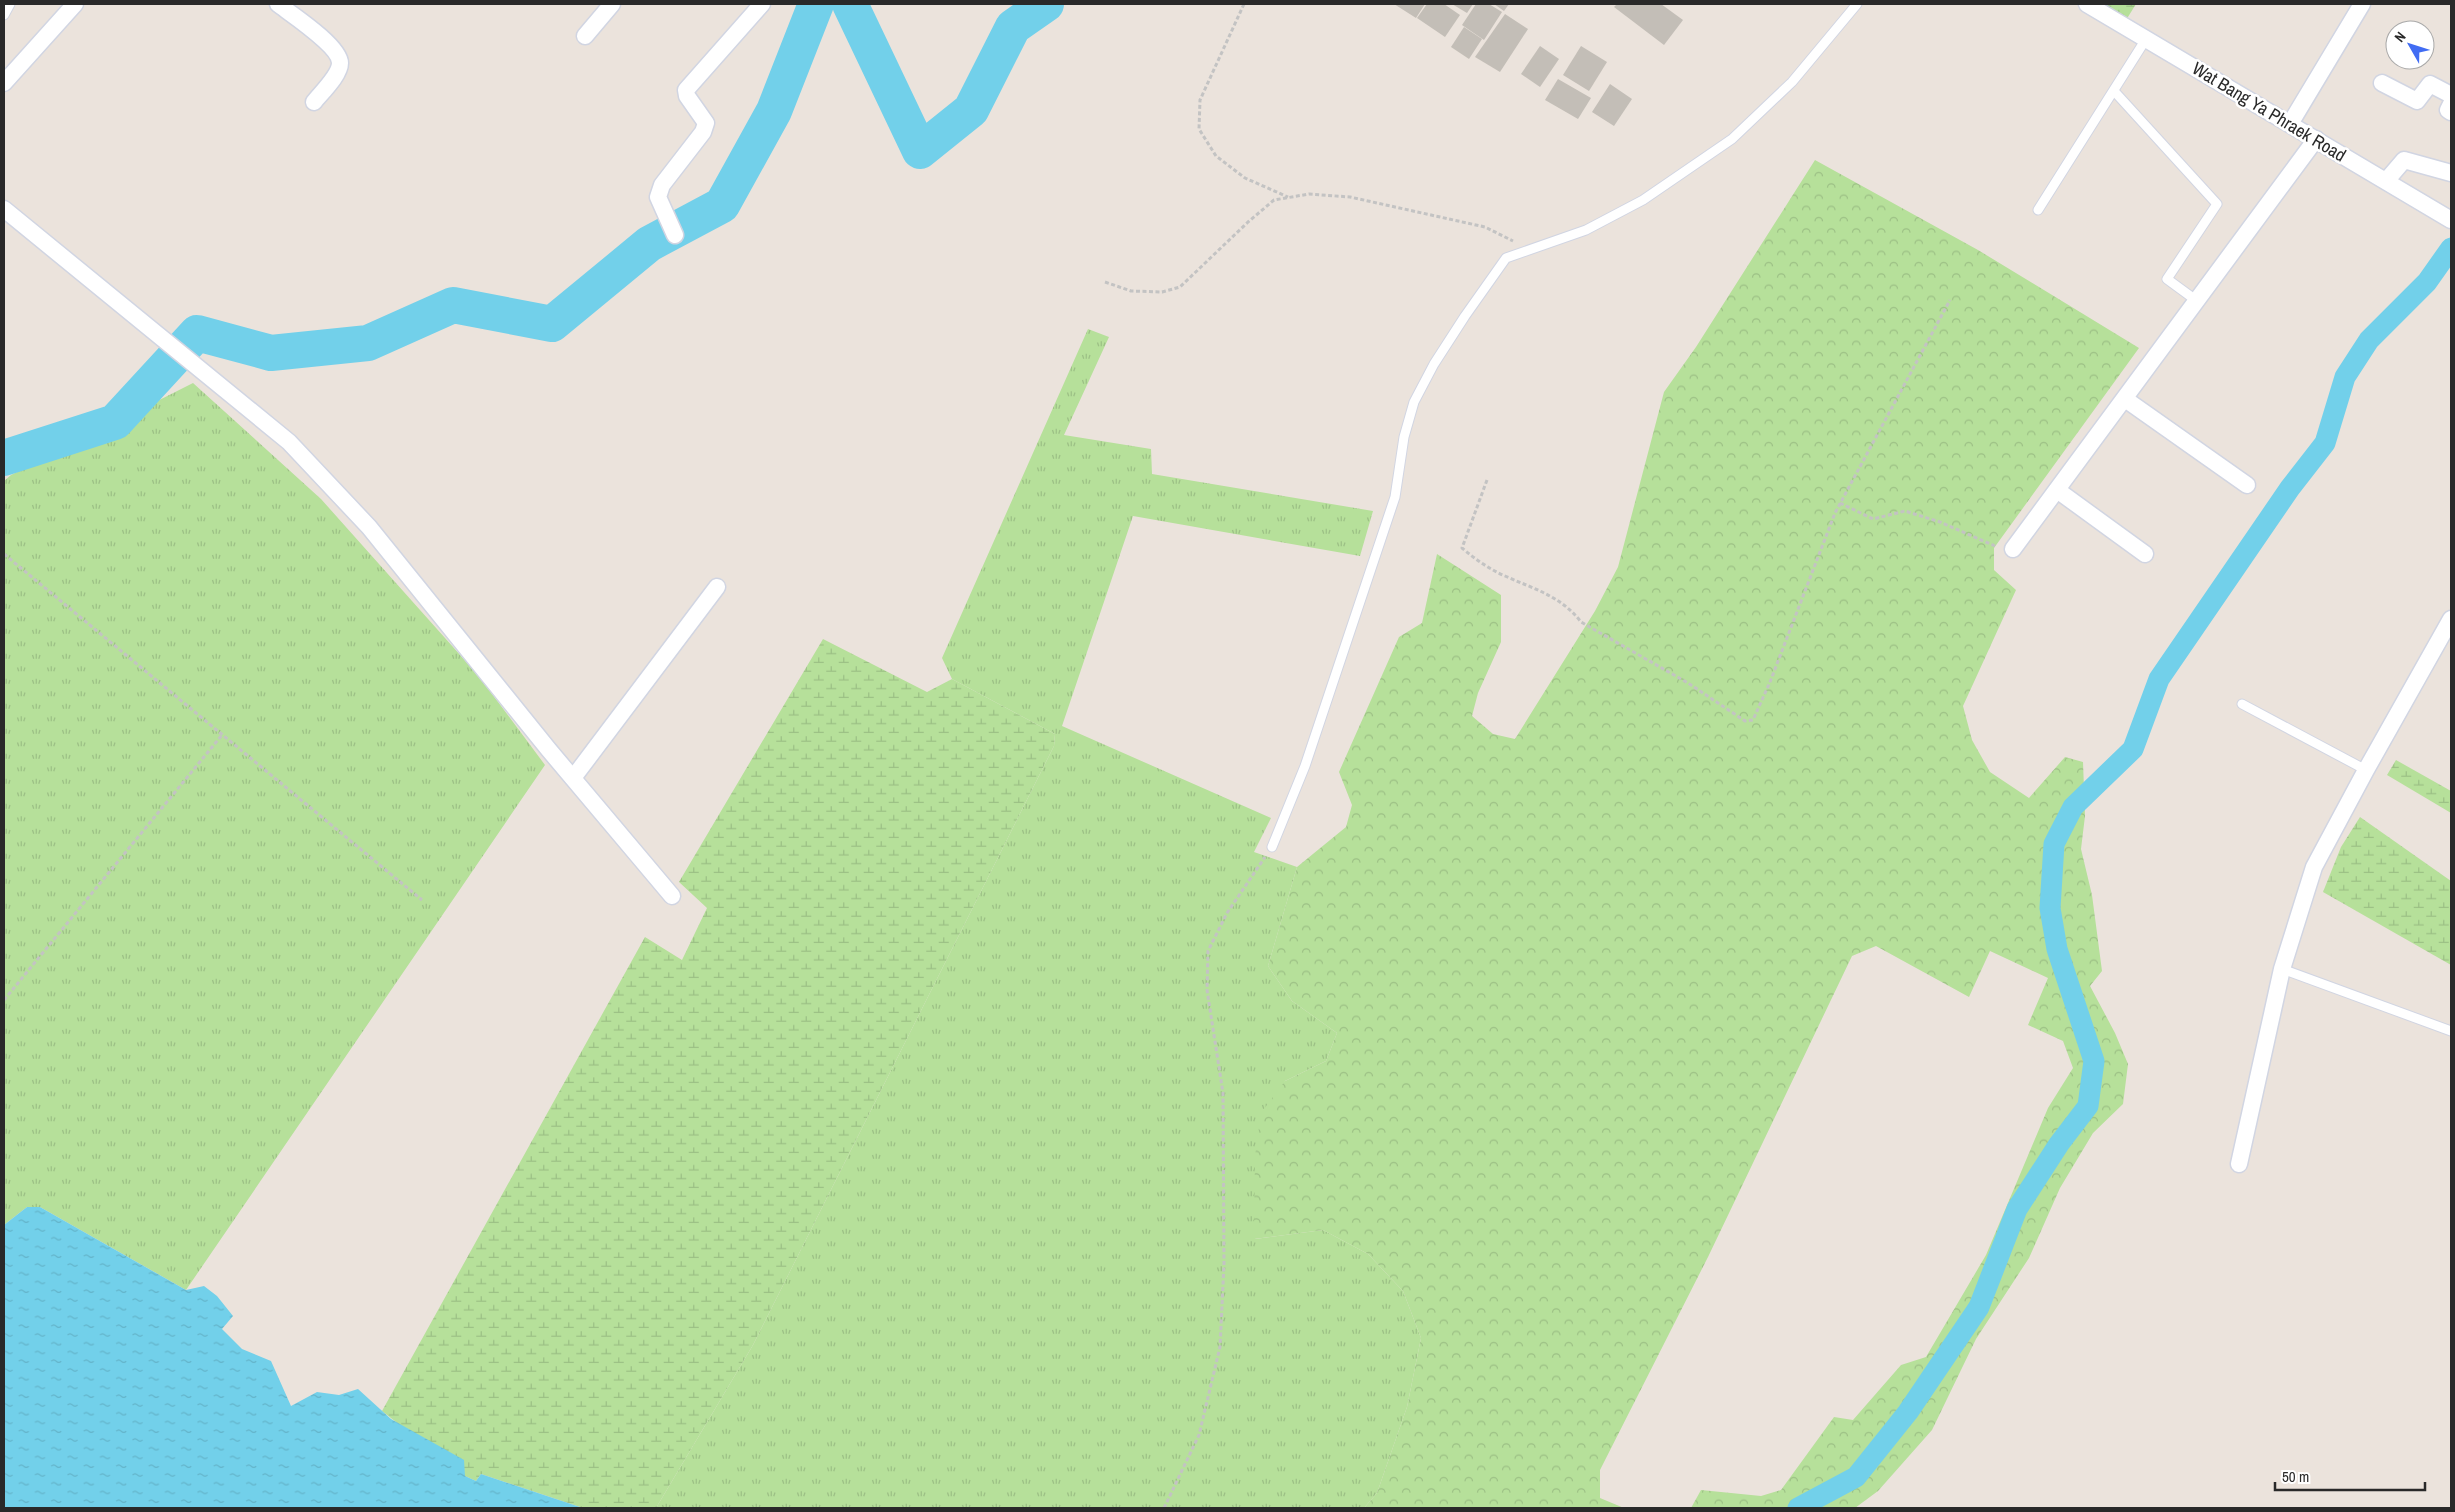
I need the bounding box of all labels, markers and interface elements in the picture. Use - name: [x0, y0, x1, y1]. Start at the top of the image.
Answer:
- north arrow: [2385, 20, 2435, 70]
- text: N: [2390, 28, 2410, 46]
- street label: Wat Bang Ya Phraek Road: [2188, 56, 2351, 167]
- scale bar: [2275, 1460, 2425, 1492]
- text: 50 m: [2282, 1466, 2309, 1487]

